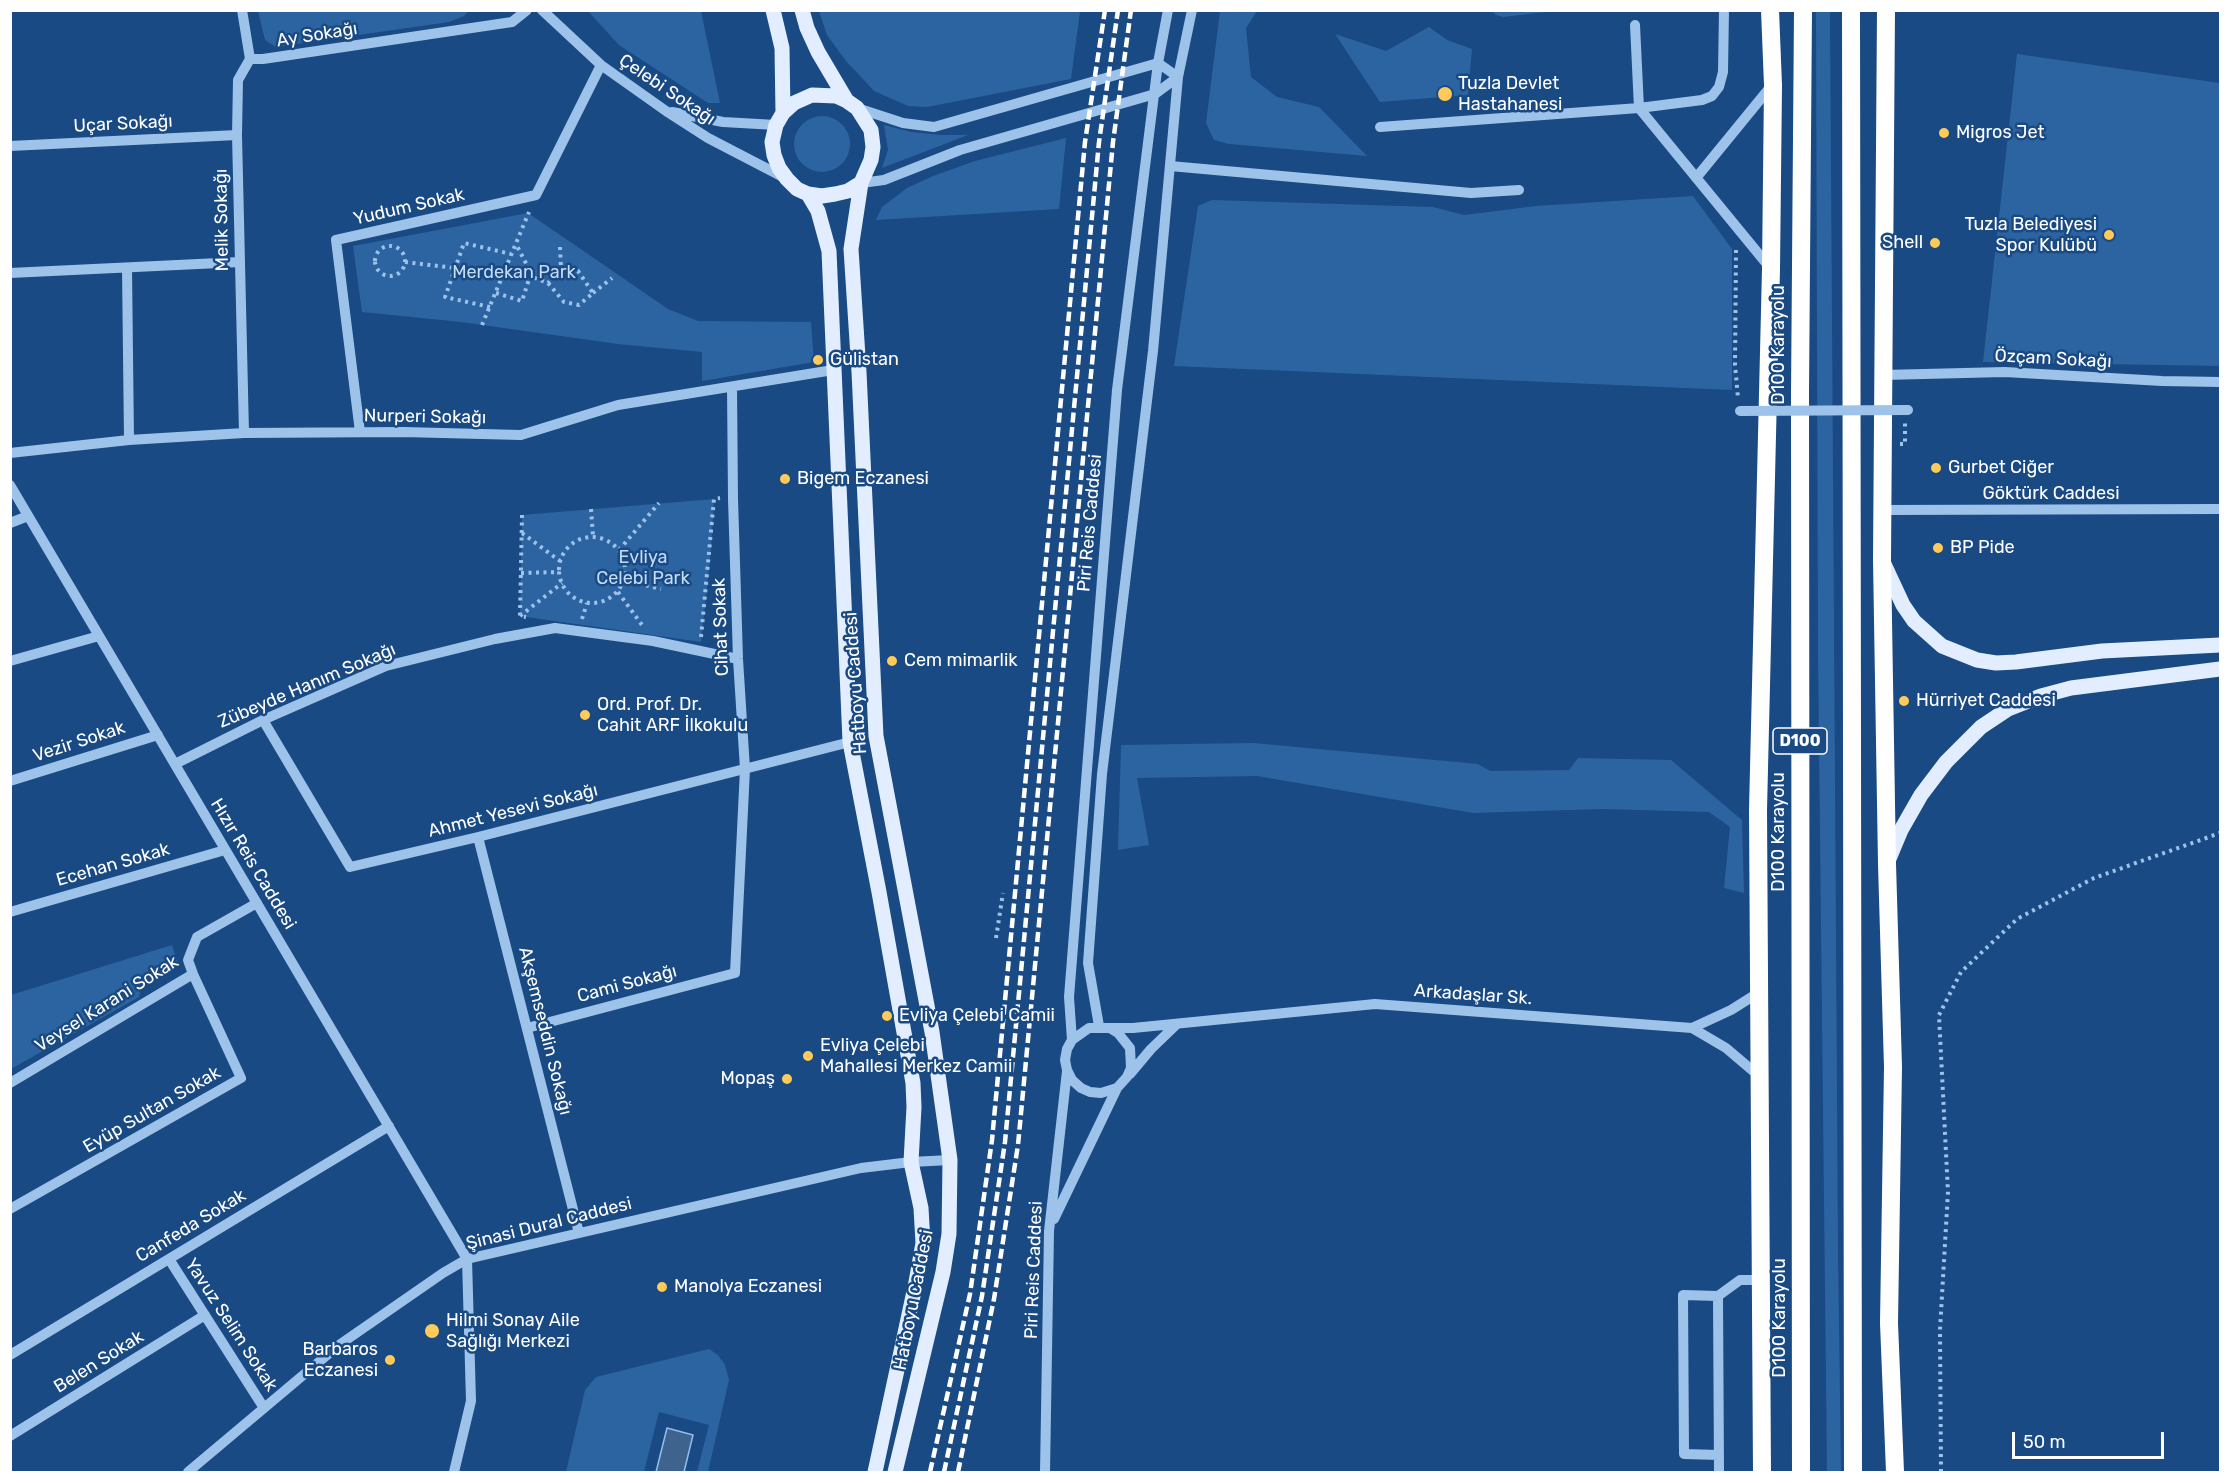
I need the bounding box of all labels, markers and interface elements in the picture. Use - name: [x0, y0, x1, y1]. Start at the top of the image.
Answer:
- street label: Ay Sokağı: [275, 18, 359, 52]
- street label: Çelebi Sokağı: [615, 50, 719, 130]
- place label: Tuzla Devlet Hastahanesi: [1458, 73, 1562, 116]
- marker: Tuzla Devlet Hastahanesi: [1436, 85, 1454, 103]
- street label: Uçar Sokağı: [73, 111, 173, 137]
- place label: Migros Jet: [1956, 122, 2044, 144]
- marker: Migros Jet: [1937, 126, 1951, 140]
- street label: Melik Sokağı: [210, 169, 234, 271]
- street label: Yudum Sokak: [351, 184, 467, 230]
- place label: Tuzla Belediyesi Spor Kulübü: [1964, 214, 2097, 256]
- marker: Tuzla Belediyesi Spor Kulübü: [2102, 228, 2116, 242]
- place label: Shell: [1882, 232, 1923, 254]
- marker: Shell: [1928, 236, 1942, 250]
- park label: Merdekan Park: [452, 262, 576, 284]
- street label: D100 Karayolu: [1768, 285, 1790, 405]
- street label: Özçam Sokağı: [1994, 345, 2112, 373]
- place label: Gülistan: [830, 349, 899, 371]
- marker: Gülistan: [811, 353, 825, 367]
- street label: Nurperi Sokağı: [364, 405, 486, 429]
- street label: Piri Reis Caddesi: [1073, 453, 1107, 593]
- place label: Gurbet Ciğer: [1948, 457, 2054, 479]
- marker: Gurbet Ciğer: [1929, 461, 1943, 475]
- place label: Bigem Eczanesi: [797, 468, 929, 490]
- marker: Bigem Eczanesi: [778, 472, 792, 486]
- street label: Göktürk Caddesi: [1982, 483, 2120, 505]
- place label: BP Pide: [1950, 537, 2015, 559]
- marker: BP Pide: [1931, 541, 1945, 555]
- park label: Evliya Celebi Park: [596, 547, 690, 590]
- street label: Cihat Sokak: [708, 577, 734, 677]
- street label: Hatboyu Caddesi: [840, 611, 872, 755]
- street label: Zübeyde Hanım Sokağı: [215, 639, 399, 733]
- place label: Cem mimarlik: [904, 650, 1018, 672]
- marker: Cem mimarlik: [885, 654, 899, 668]
- place label: Hürriyet Caddesi: [1916, 690, 2056, 712]
- place label: Ord. Prof. Dr. Cahit ARF İlkokulu: [597, 694, 748, 736]
- marker: Hürriyet Caddesi: [1897, 694, 1911, 708]
- marker: Ord. Prof. Dr. Cahit ARF İlkokulu: [578, 708, 592, 722]
- street label: Vezir Sokak: [30, 717, 128, 767]
- road number: D100: [1773, 728, 1827, 754]
- street label: D100 Karayolu: [1768, 772, 1790, 892]
- street label: Ahmet Yesevi Sokağı: [426, 779, 600, 843]
- street label: Hızır Reis Caddesi: [205, 795, 301, 933]
- street label: Ecehan Sokak: [54, 839, 172, 891]
- street label: Akşemseddin Sokağı: [514, 945, 576, 1117]
- street label: Veysel Karani Sokak: [31, 951, 183, 1057]
- street label: Cami Sokağı: [575, 960, 679, 1008]
- street label: Arkadaşlar Sk.: [1413, 980, 1533, 1010]
- place label: Evliya Çelebi Camii: [899, 1005, 1055, 1027]
- marker: Evliya Çelebi Camii: [880, 1009, 894, 1023]
- place label: Evliya Çelebi Mahallesi Merkez Camii: [820, 1035, 1012, 1078]
- marker: Evliya Çelebi Mahallesi Merkez Camii: [801, 1049, 815, 1063]
- street label: Eyüp Sultan Sokak: [79, 1062, 225, 1158]
- place label: Mopaş: [721, 1068, 775, 1090]
- marker: Mopaş: [780, 1072, 794, 1086]
- street label: Canfeda Sokak: [132, 1185, 250, 1267]
- street label: Şinasi Dural Caddesi: [464, 1193, 634, 1255]
- street label: Piri Reis Caddesi: [1021, 1201, 1047, 1339]
- street label: Hatboyu Caddesi: [890, 1228, 938, 1372]
- street label: Yavuz Selim Sokak: [180, 1254, 282, 1396]
- street label: D100 Karayolu: [1769, 1258, 1791, 1378]
- place label: Manolya Eczanesi: [674, 1276, 822, 1298]
- marker: Manolya Eczanesi: [655, 1280, 669, 1294]
- place label: Hilmi Sonay Aile Sağlığı Merkezi: [446, 1310, 580, 1352]
- marker: Hilmi Sonay Aile Sağlığı Merkezi: [423, 1322, 441, 1340]
- street label: Belen Sokak: [50, 1326, 148, 1398]
- place label: Barbaros Eczanesi: [302, 1339, 378, 1382]
- marker: Barbaros Eczanesi: [383, 1353, 397, 1367]
- scale bar: [2015, 1420, 2166, 1458]
- text: 50 m: [2023, 1431, 2066, 1453]

